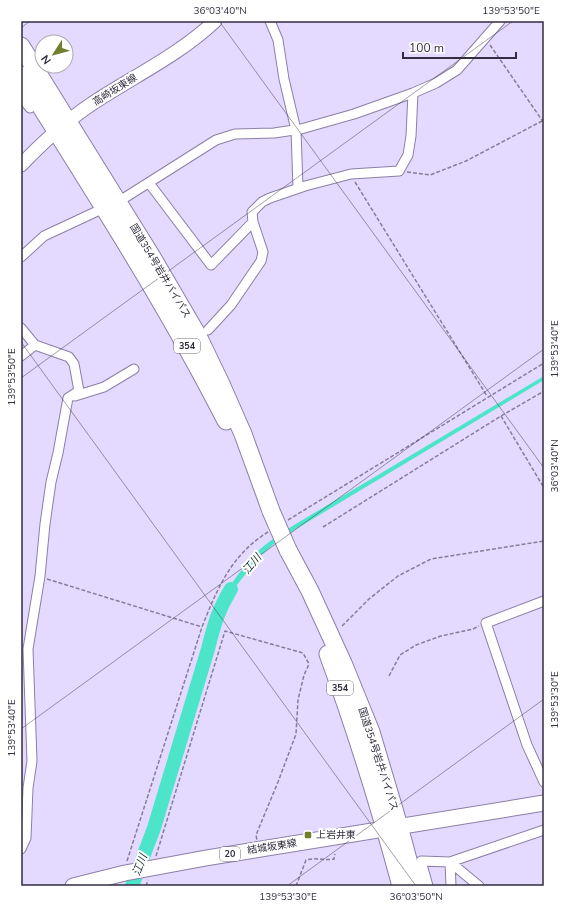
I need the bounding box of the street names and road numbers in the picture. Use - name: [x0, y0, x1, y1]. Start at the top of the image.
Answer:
- street label: 高崎坂東線: [90, 71, 140, 109]
- street label: 国道354号岩井バイパス: [126, 221, 194, 321]
- road number: 354: [174, 339, 200, 353]
- road number: 354: [327, 681, 353, 695]
- street label: 国道354号岩井バイパス: [355, 706, 401, 812]
- street label: 結城坂東線: [246, 836, 298, 858]
- road number: 20: [220, 847, 240, 861]

